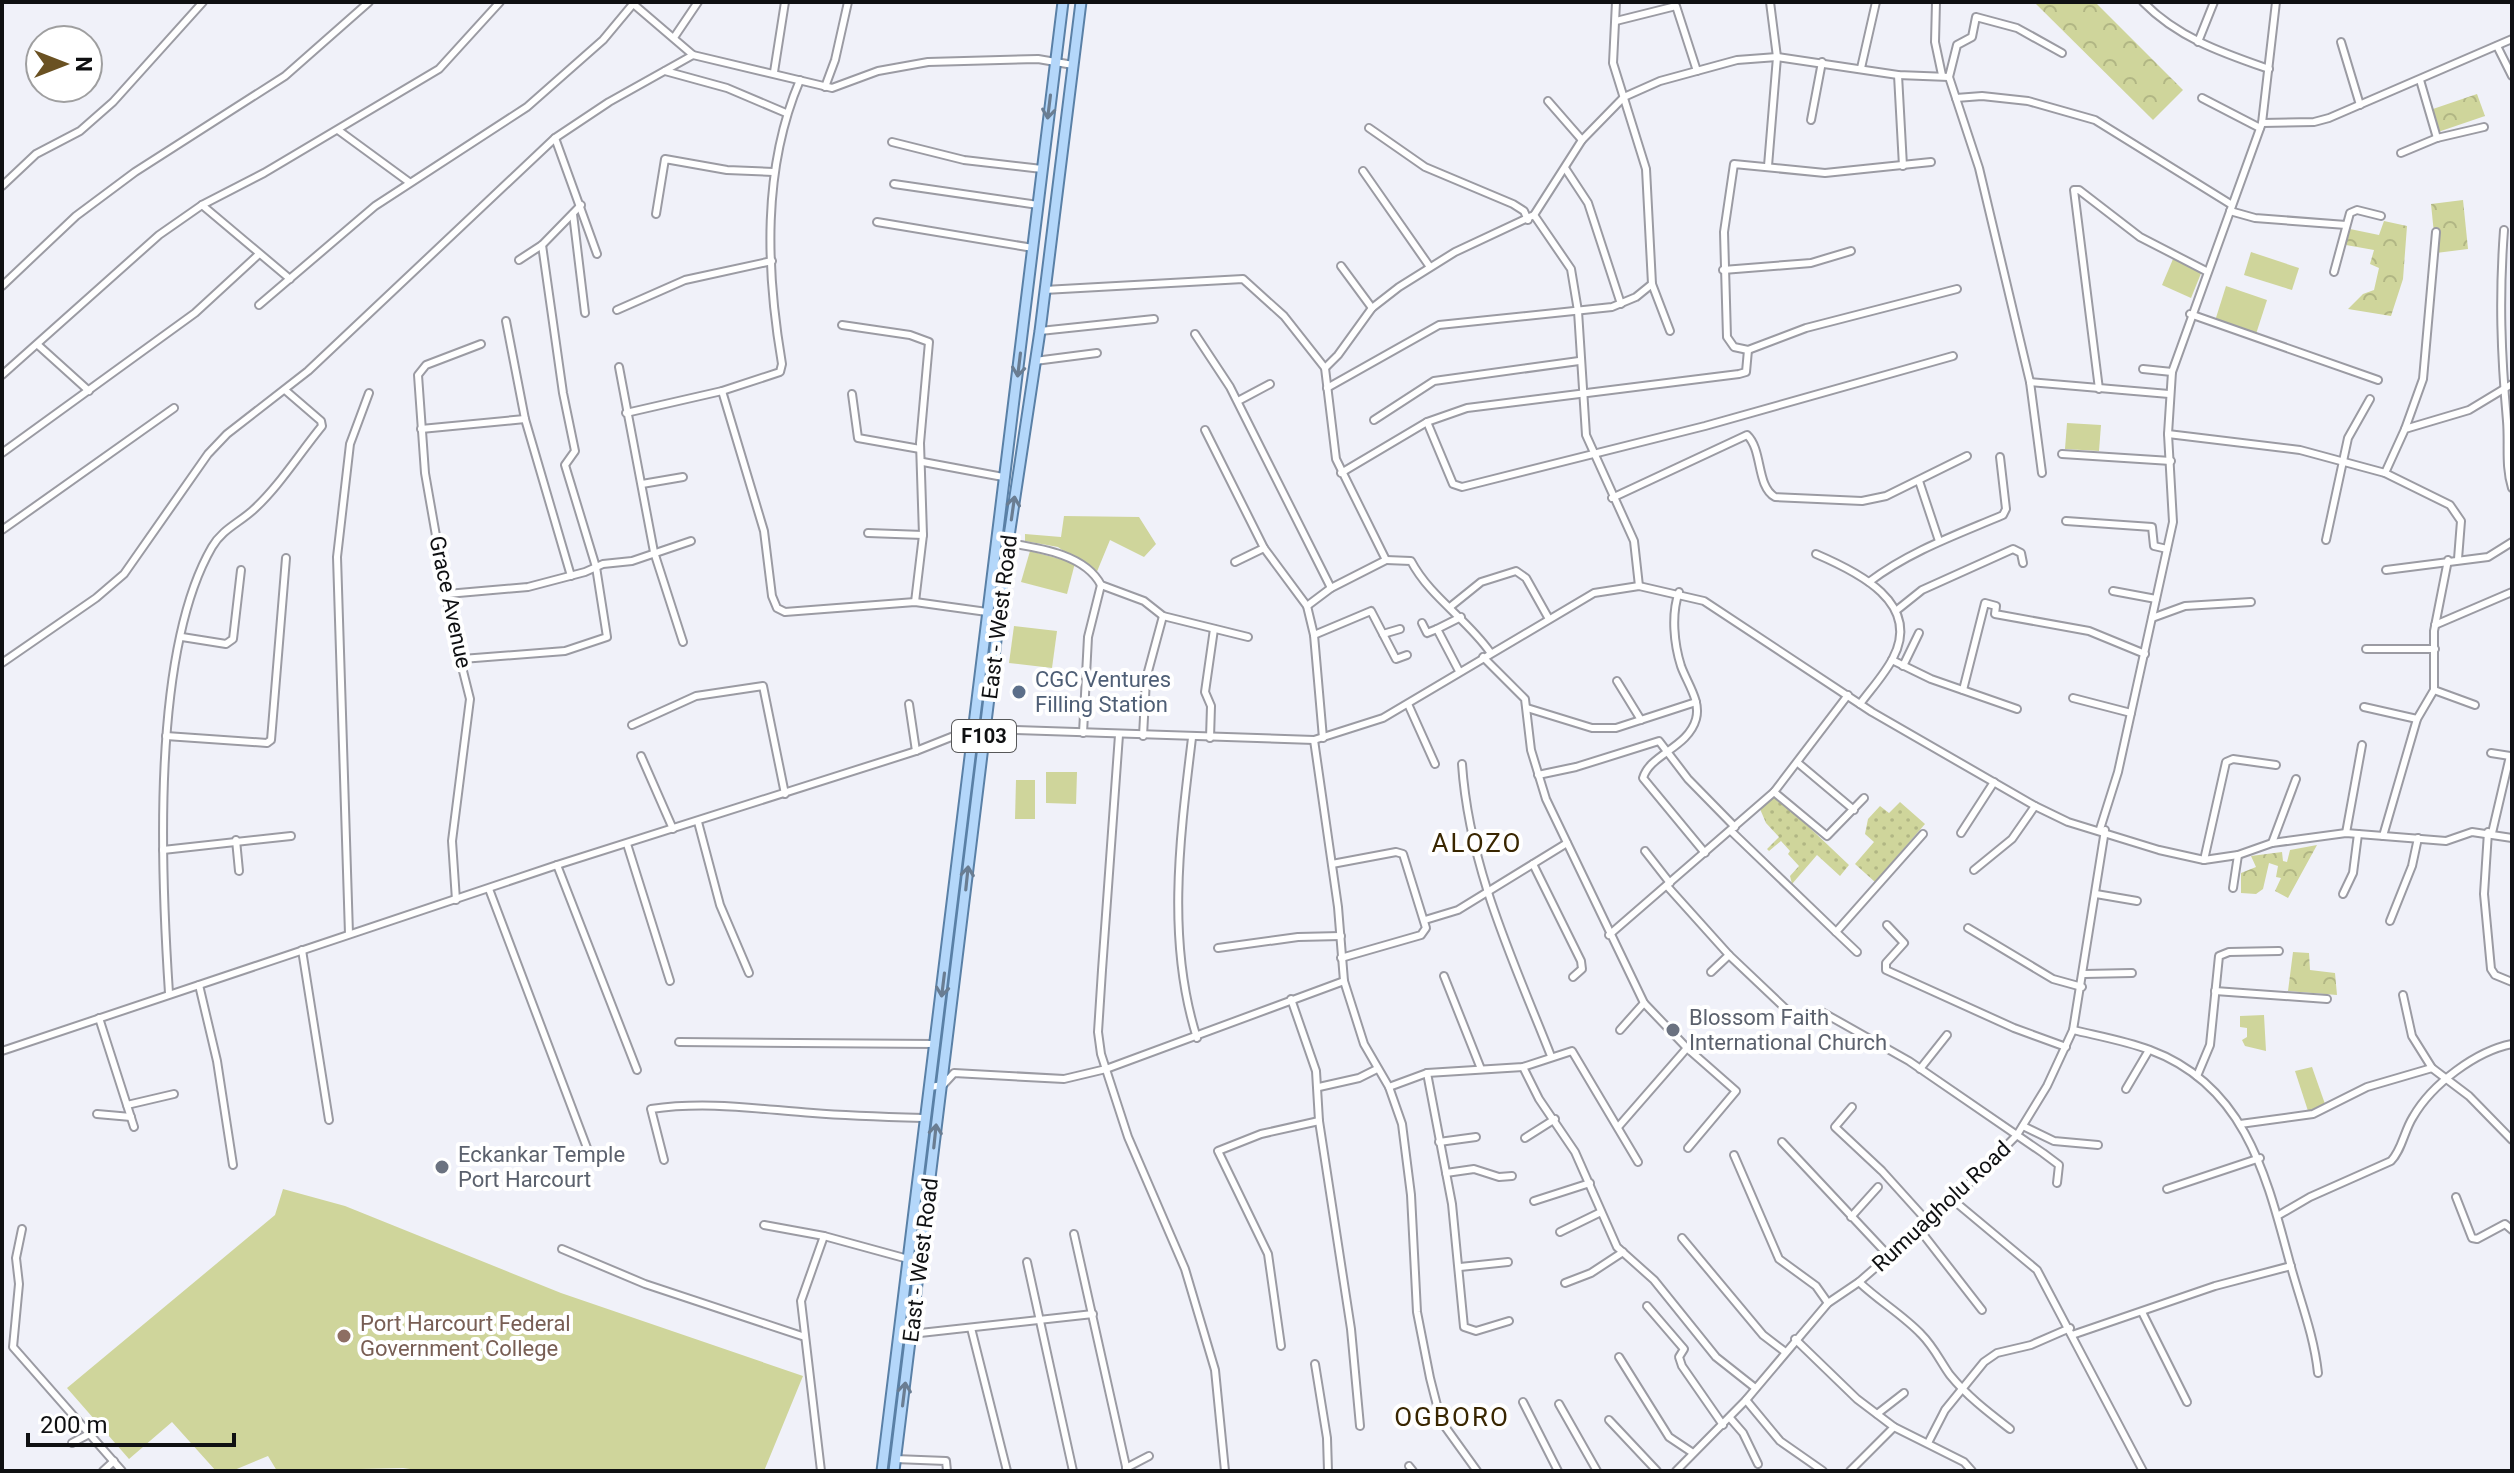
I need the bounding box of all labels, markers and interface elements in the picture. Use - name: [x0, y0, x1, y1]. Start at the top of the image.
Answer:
- north arrow: [24, 24, 104, 104]
- text: N: [71, 56, 96, 72]
- one-way arrow: [1042, 93, 1057, 120]
- one-way arrow: [1011, 351, 1026, 378]
- one-way arrow: [1006, 496, 1021, 522]
- street label: East - West Road: [977, 533, 1022, 701]
- street label: Grace Avenue: [424, 534, 477, 671]
- place label: CGC Ventures Filling Station: [1035, 667, 1171, 717]
- marker: CGC Ventures Filling Station: [1010, 683, 1028, 701]
- road number: F103: [952, 720, 1016, 752]
- district label: ALOZO: [1432, 828, 1522, 858]
- one-way arrow: [959, 865, 974, 891]
- one-way arrow: [935, 972, 950, 997]
- place label: Blossom Faith International Church: [1689, 1005, 1887, 1055]
- marker: Blossom Faith International Church: [1664, 1021, 1682, 1039]
- one-way arrow: [928, 1123, 943, 1149]
- street label: Rumuagholu Road: [1867, 1136, 2016, 1277]
- place label: Eckankar Temple Port Harcourt: [458, 1142, 625, 1192]
- marker: Eckankar Temple Port Harcourt: [433, 1158, 451, 1176]
- street label: East - West Road: [898, 1176, 943, 1344]
- place label: Port Harcourt Federal Government College: [360, 1311, 571, 1361]
- marker: Port Harcourt Federal Government College: [335, 1327, 353, 1345]
- one-way arrow: [896, 1381, 911, 1408]
- scale bar: [28, 1397, 234, 1447]
- district label: OGBORO: [1394, 1402, 1510, 1432]
- text: 200 m: [40, 1411, 107, 1439]

